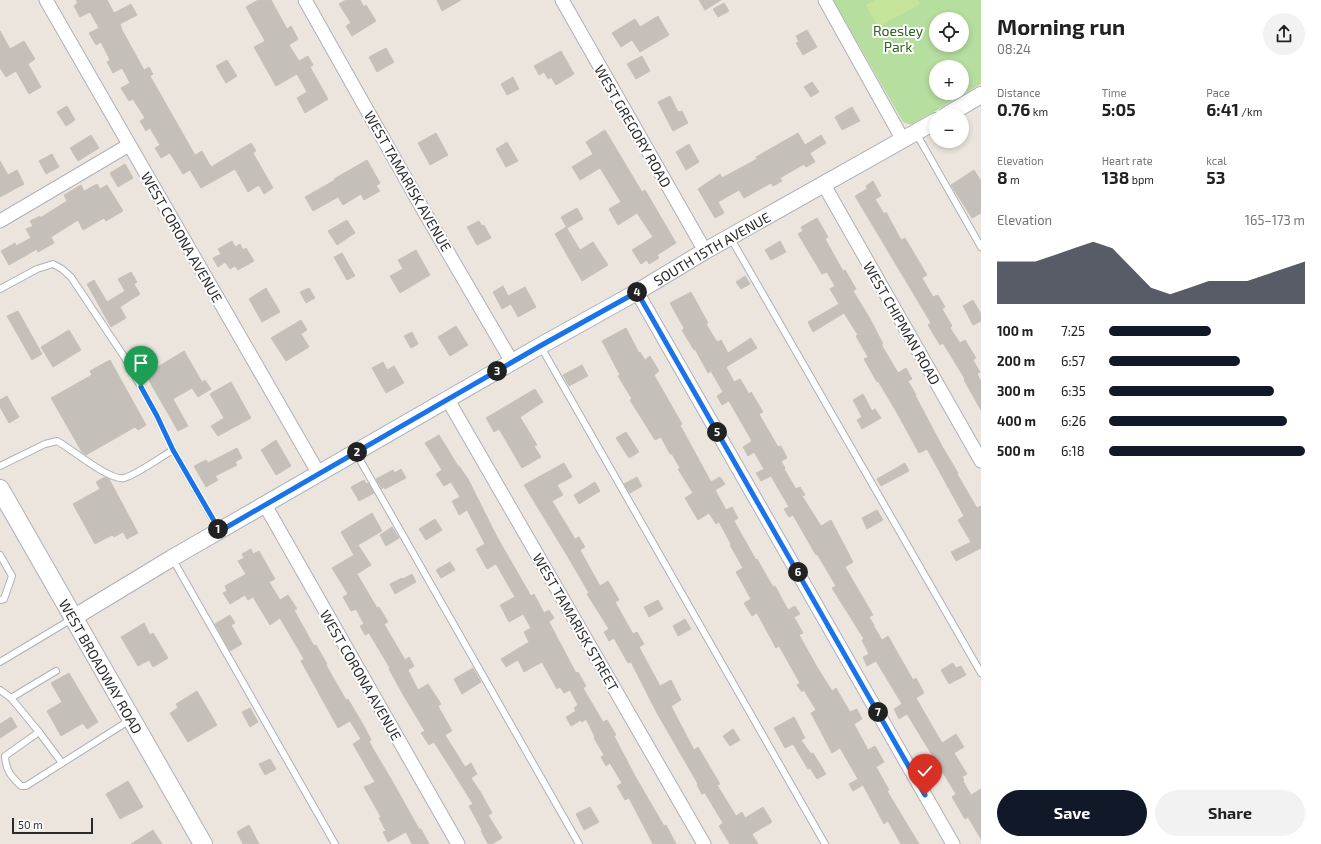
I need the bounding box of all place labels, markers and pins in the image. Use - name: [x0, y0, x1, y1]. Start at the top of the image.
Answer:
- pin: 4: [627, 282, 647, 302]
- pin: [124, 346, 158, 387]
- pin: 3: [487, 361, 507, 381]
- pin: 5: [707, 422, 727, 442]
- pin: 2: [347, 442, 367, 462]
- pin: 1: [208, 519, 228, 539]
- pin: 6: [788, 562, 808, 582]
- pin: 7: [868, 702, 888, 722]
- pin: [908, 754, 942, 795]

